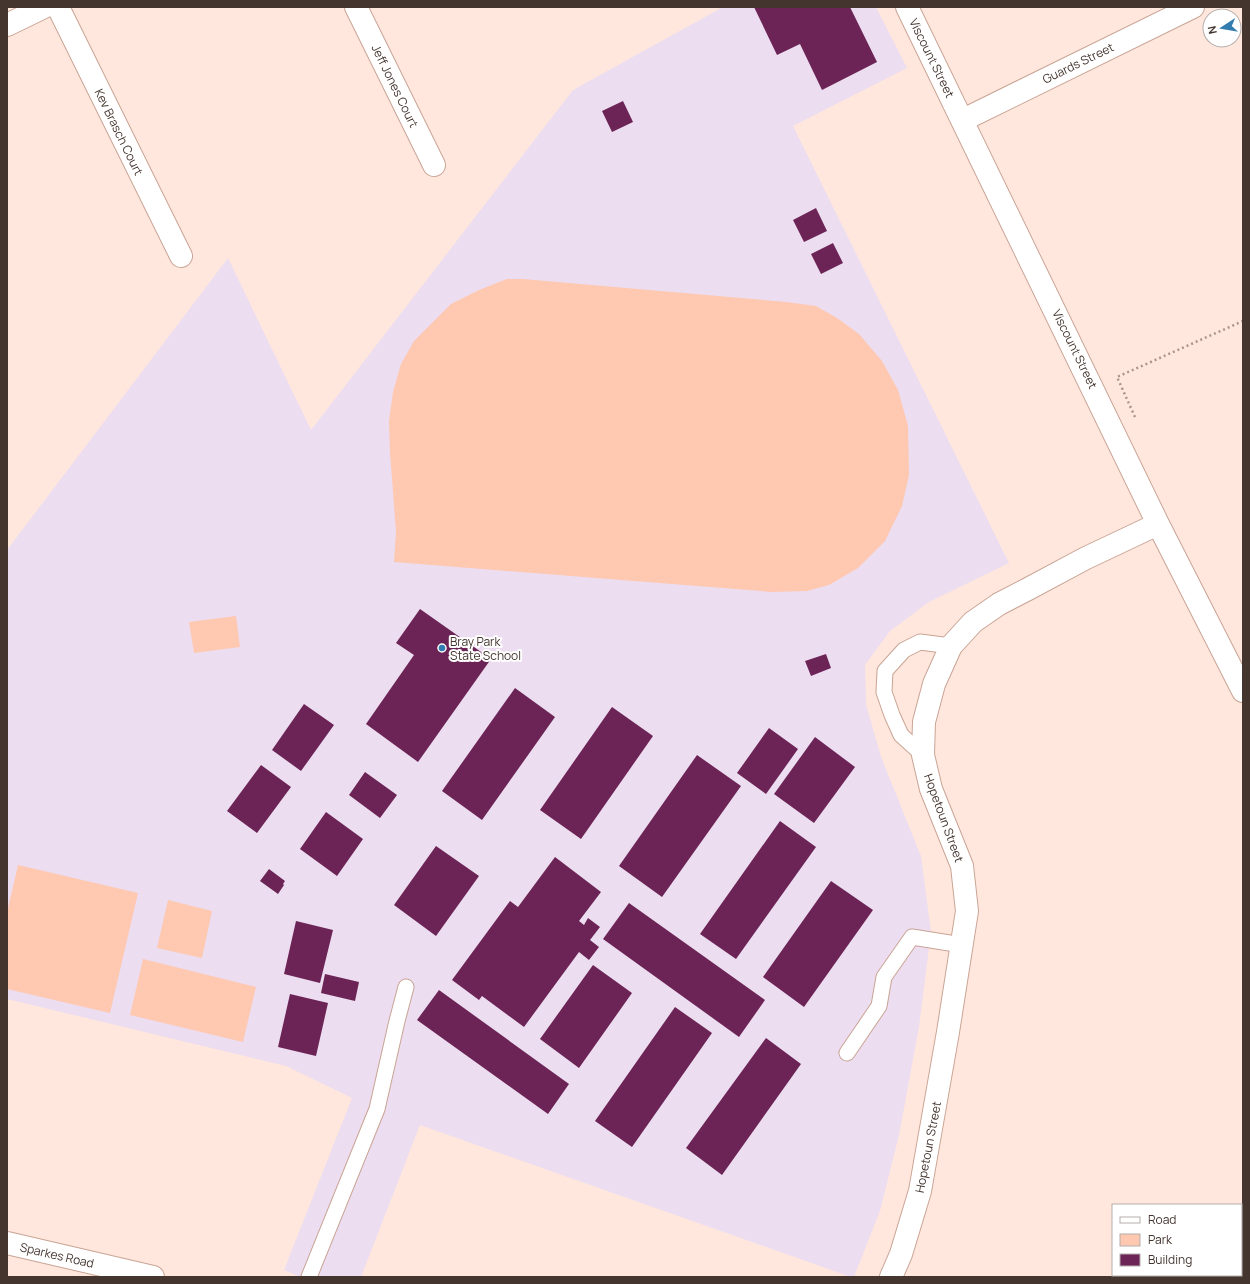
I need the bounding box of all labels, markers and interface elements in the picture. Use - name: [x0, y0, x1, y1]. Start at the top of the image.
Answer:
- north arrow: [1202, 8, 1242, 48]
- street label: Viscount Street: [905, 15, 959, 101]
- text: N: [1204, 25, 1220, 36]
- street label: Guards Street: [1039, 38, 1117, 88]
- street label: Jeff Jones Court: [368, 42, 423, 130]
- street label: Kev Brasch Court: [91, 86, 147, 178]
- street label: Viscount Street: [1048, 306, 1102, 392]
- place label: Bray Park State School: [450, 633, 521, 664]
- marker: Bray Park State School: [437, 643, 447, 653]
- street label: Hopetoun Street: [920, 771, 968, 865]
- street label: Hopetoun Street: [911, 1100, 945, 1194]
- legend: [1112, 1204, 1242, 1276]
- text: Road: [1148, 1211, 1176, 1228]
- text: Park: [1148, 1231, 1173, 1248]
- street label: Sparkes Road: [18, 1238, 96, 1272]
- text: Building: [1148, 1251, 1192, 1268]

